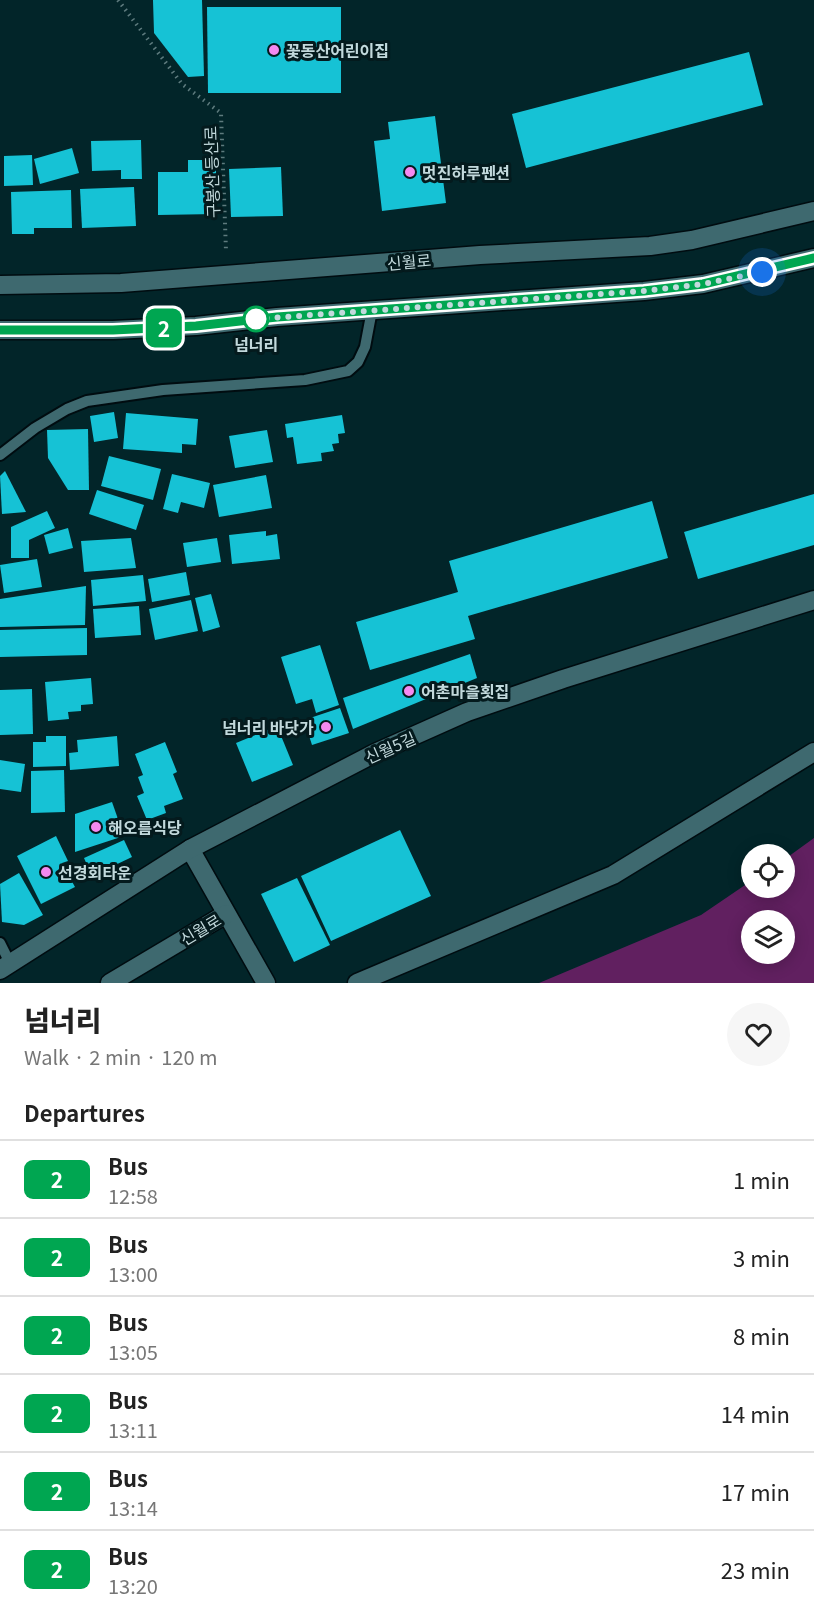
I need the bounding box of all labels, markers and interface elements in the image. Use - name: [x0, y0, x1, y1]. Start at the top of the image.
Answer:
- place label: 꽃동산어린이집: [286, 38, 389, 62]
- marker: 꽃동산어린이집: [267, 43, 281, 57]
- street label: 구봉산 등산로: [197, 125, 225, 218]
- place label: 멋진하루펜션: [422, 160, 510, 184]
- marker: 멋진하루펜션: [403, 165, 417, 179]
- street label: 신월로: [386, 247, 432, 275]
- your location: [747, 257, 777, 287]
- marker: 넘너리: [243, 306, 269, 332]
- line badge: 2: [144, 308, 184, 348]
- text: 2: [158, 313, 170, 343]
- place label: 넘너리: [234, 332, 278, 356]
- place label: 어촌마을횟집: [421, 679, 509, 703]
- marker: 어촌마을횟집: [402, 684, 416, 698]
- place label: 넘너리 바닷가: [222, 715, 314, 739]
- marker: 넘너리 바닷가: [319, 720, 333, 734]
- street label: 신월5길: [361, 725, 419, 769]
- place label: 해오름식당: [108, 815, 182, 839]
- marker: 해오름식당: [89, 820, 103, 834]
- map controls: [741, 844, 795, 964]
- button: locate: [741, 844, 795, 898]
- place label: 선경회타운: [58, 860, 132, 884]
- marker: 선경회타운: [39, 865, 53, 879]
- street label: 신월로: [175, 907, 225, 951]
- button: layers: [741, 910, 795, 964]
- text: 넘너리: [24, 999, 101, 1039]
- button: heart: [727, 1003, 790, 1066]
- text: Walk · 2 min · 120 m: [24, 1042, 218, 1071]
- text: Departures: [24, 1096, 145, 1128]
- text: Bus: [108, 1149, 148, 1181]
- text: 1 min: [733, 1163, 790, 1195]
- text: 2: [51, 1164, 63, 1194]
- text: 12:58: [108, 1181, 158, 1210]
- text: Bus: [108, 1227, 148, 1259]
- text: 3 min: [733, 1241, 790, 1273]
- text: 2: [51, 1242, 63, 1272]
- text: 13:00: [108, 1259, 158, 1288]
- text: Bus: [108, 1305, 148, 1337]
- text: 8 min: [733, 1319, 790, 1351]
- text: 2: [51, 1320, 63, 1350]
- text: 13:05: [108, 1337, 158, 1366]
- text: Bus: [108, 1383, 148, 1415]
- text: 14 min: [721, 1397, 790, 1429]
- text: 2: [51, 1398, 63, 1428]
- text: 13:11: [108, 1415, 158, 1444]
- text: Bus: [108, 1461, 148, 1493]
- text: 17 min: [721, 1475, 790, 1507]
- text: 2: [51, 1476, 63, 1506]
- text: 13:14: [108, 1493, 158, 1522]
- text: Bus: [108, 1539, 148, 1571]
- text: 23 min: [721, 1553, 790, 1585]
- text: 2: [51, 1554, 63, 1584]
- text: 13:20: [108, 1571, 158, 1600]

